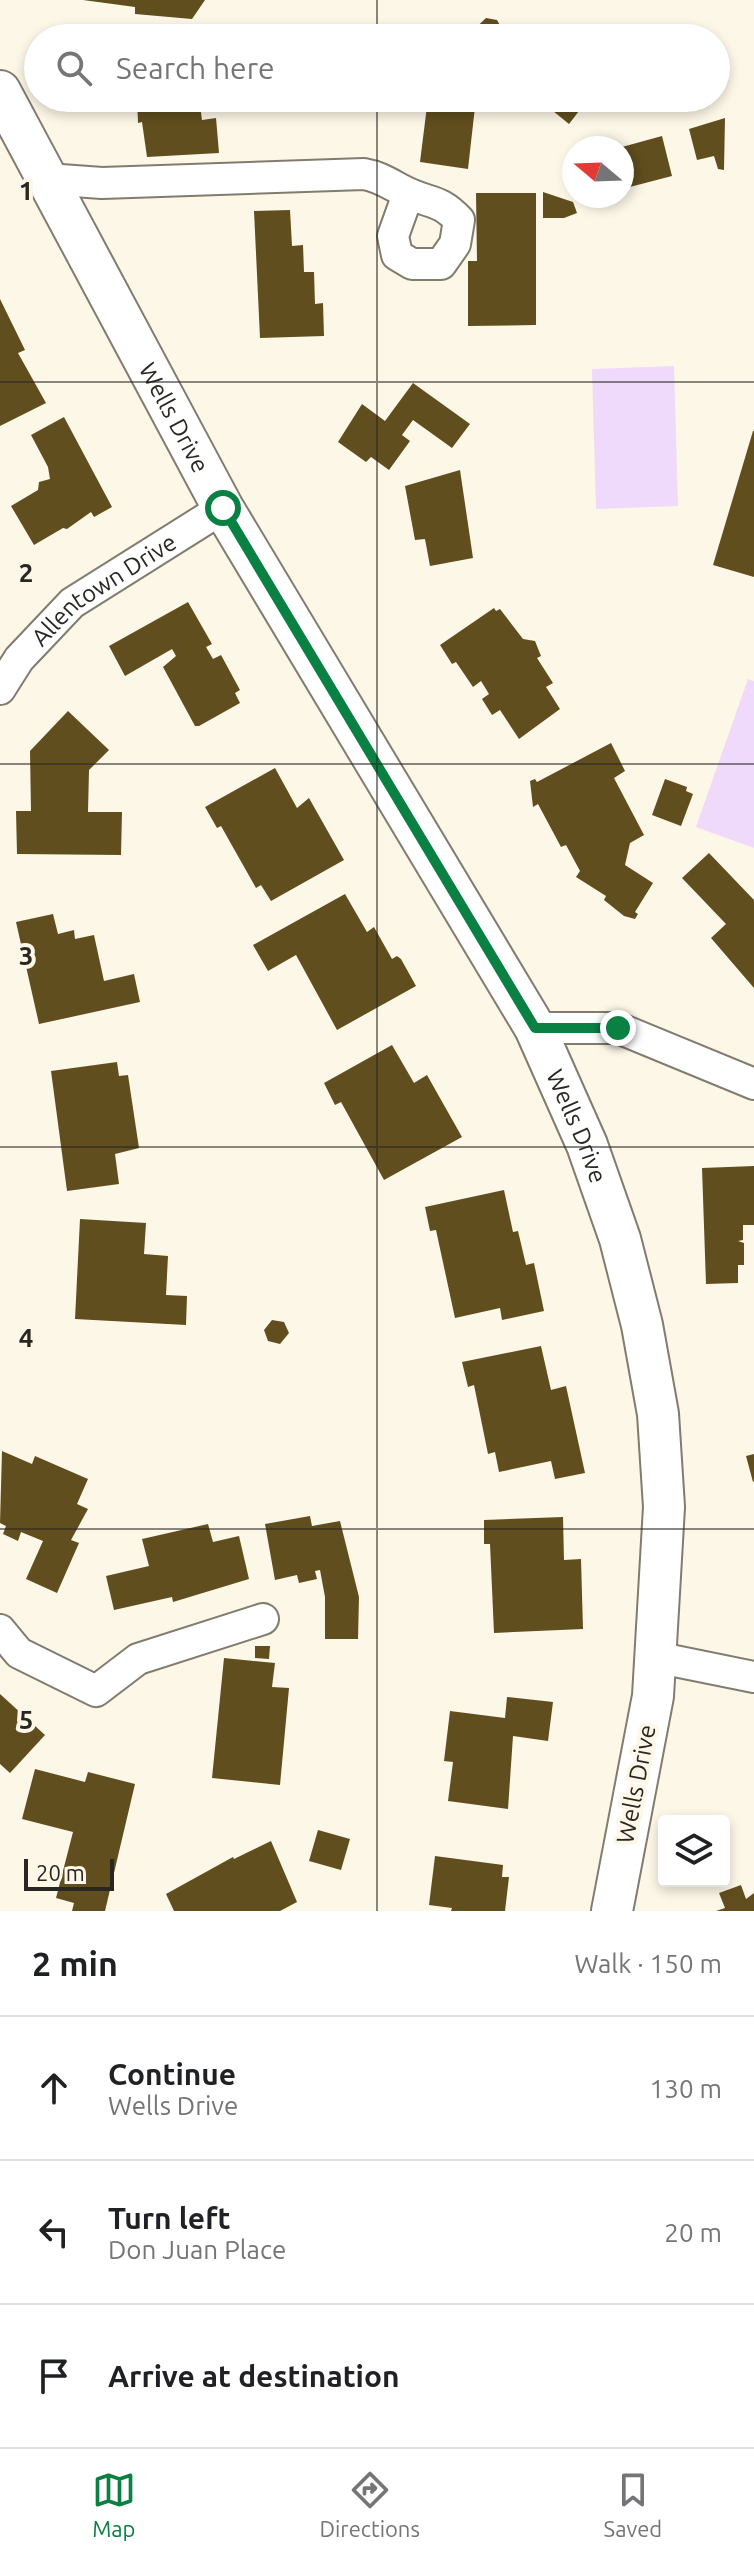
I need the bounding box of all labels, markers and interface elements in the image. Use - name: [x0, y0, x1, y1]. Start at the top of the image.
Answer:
- search box: [24, 24, 730, 112]
- icon: search: [52, 46, 96, 90]
- text: Search here: [116, 51, 275, 85]
- north arrow: [562, 136, 634, 208]
- text: 1: [19, 176, 33, 205]
- street label: Wells Drive: [134, 358, 215, 477]
- route start: [205, 490, 241, 526]
- street label: Allentown Drive: [26, 528, 181, 651]
- text: 2: [19, 558, 33, 587]
- text: 3: [19, 941, 33, 970]
- route end: [600, 1010, 636, 1046]
- street label: Wells Drive: [542, 1065, 613, 1186]
- text: 4: [19, 1323, 33, 1352]
- text: 5: [19, 1705, 33, 1734]
- street label: Wells Drive: [611, 1722, 661, 1846]
- map controls: [658, 1815, 730, 1887]
- button: layers: [658, 1815, 730, 1887]
- scale bar: [24, 1855, 114, 1891]
- text: 20 m: [36, 1860, 85, 1885]
- text: 2 min: [32, 1944, 118, 1982]
- text: Walk · 150 m: [574, 1949, 722, 1978]
- text: Continue: [108, 2057, 236, 2091]
- icon: ahead: [32, 2066, 76, 2110]
- text: 130 m: [650, 2074, 722, 2103]
- text: Wells Drive: [108, 2091, 238, 2120]
- text: Turn left: [108, 2201, 230, 2235]
- icon: left: [32, 2210, 76, 2254]
- text: 20 m: [664, 2218, 722, 2247]
- text: Don Juan Place: [108, 2235, 286, 2264]
- icon: arrive: [32, 2354, 76, 2398]
- text: Arrive at destination: [108, 2359, 400, 2393]
- tab: Map: [92, 2468, 136, 2541]
- tab: Directions: [319, 2468, 420, 2541]
- tab: Saved: [604, 2468, 662, 2541]

